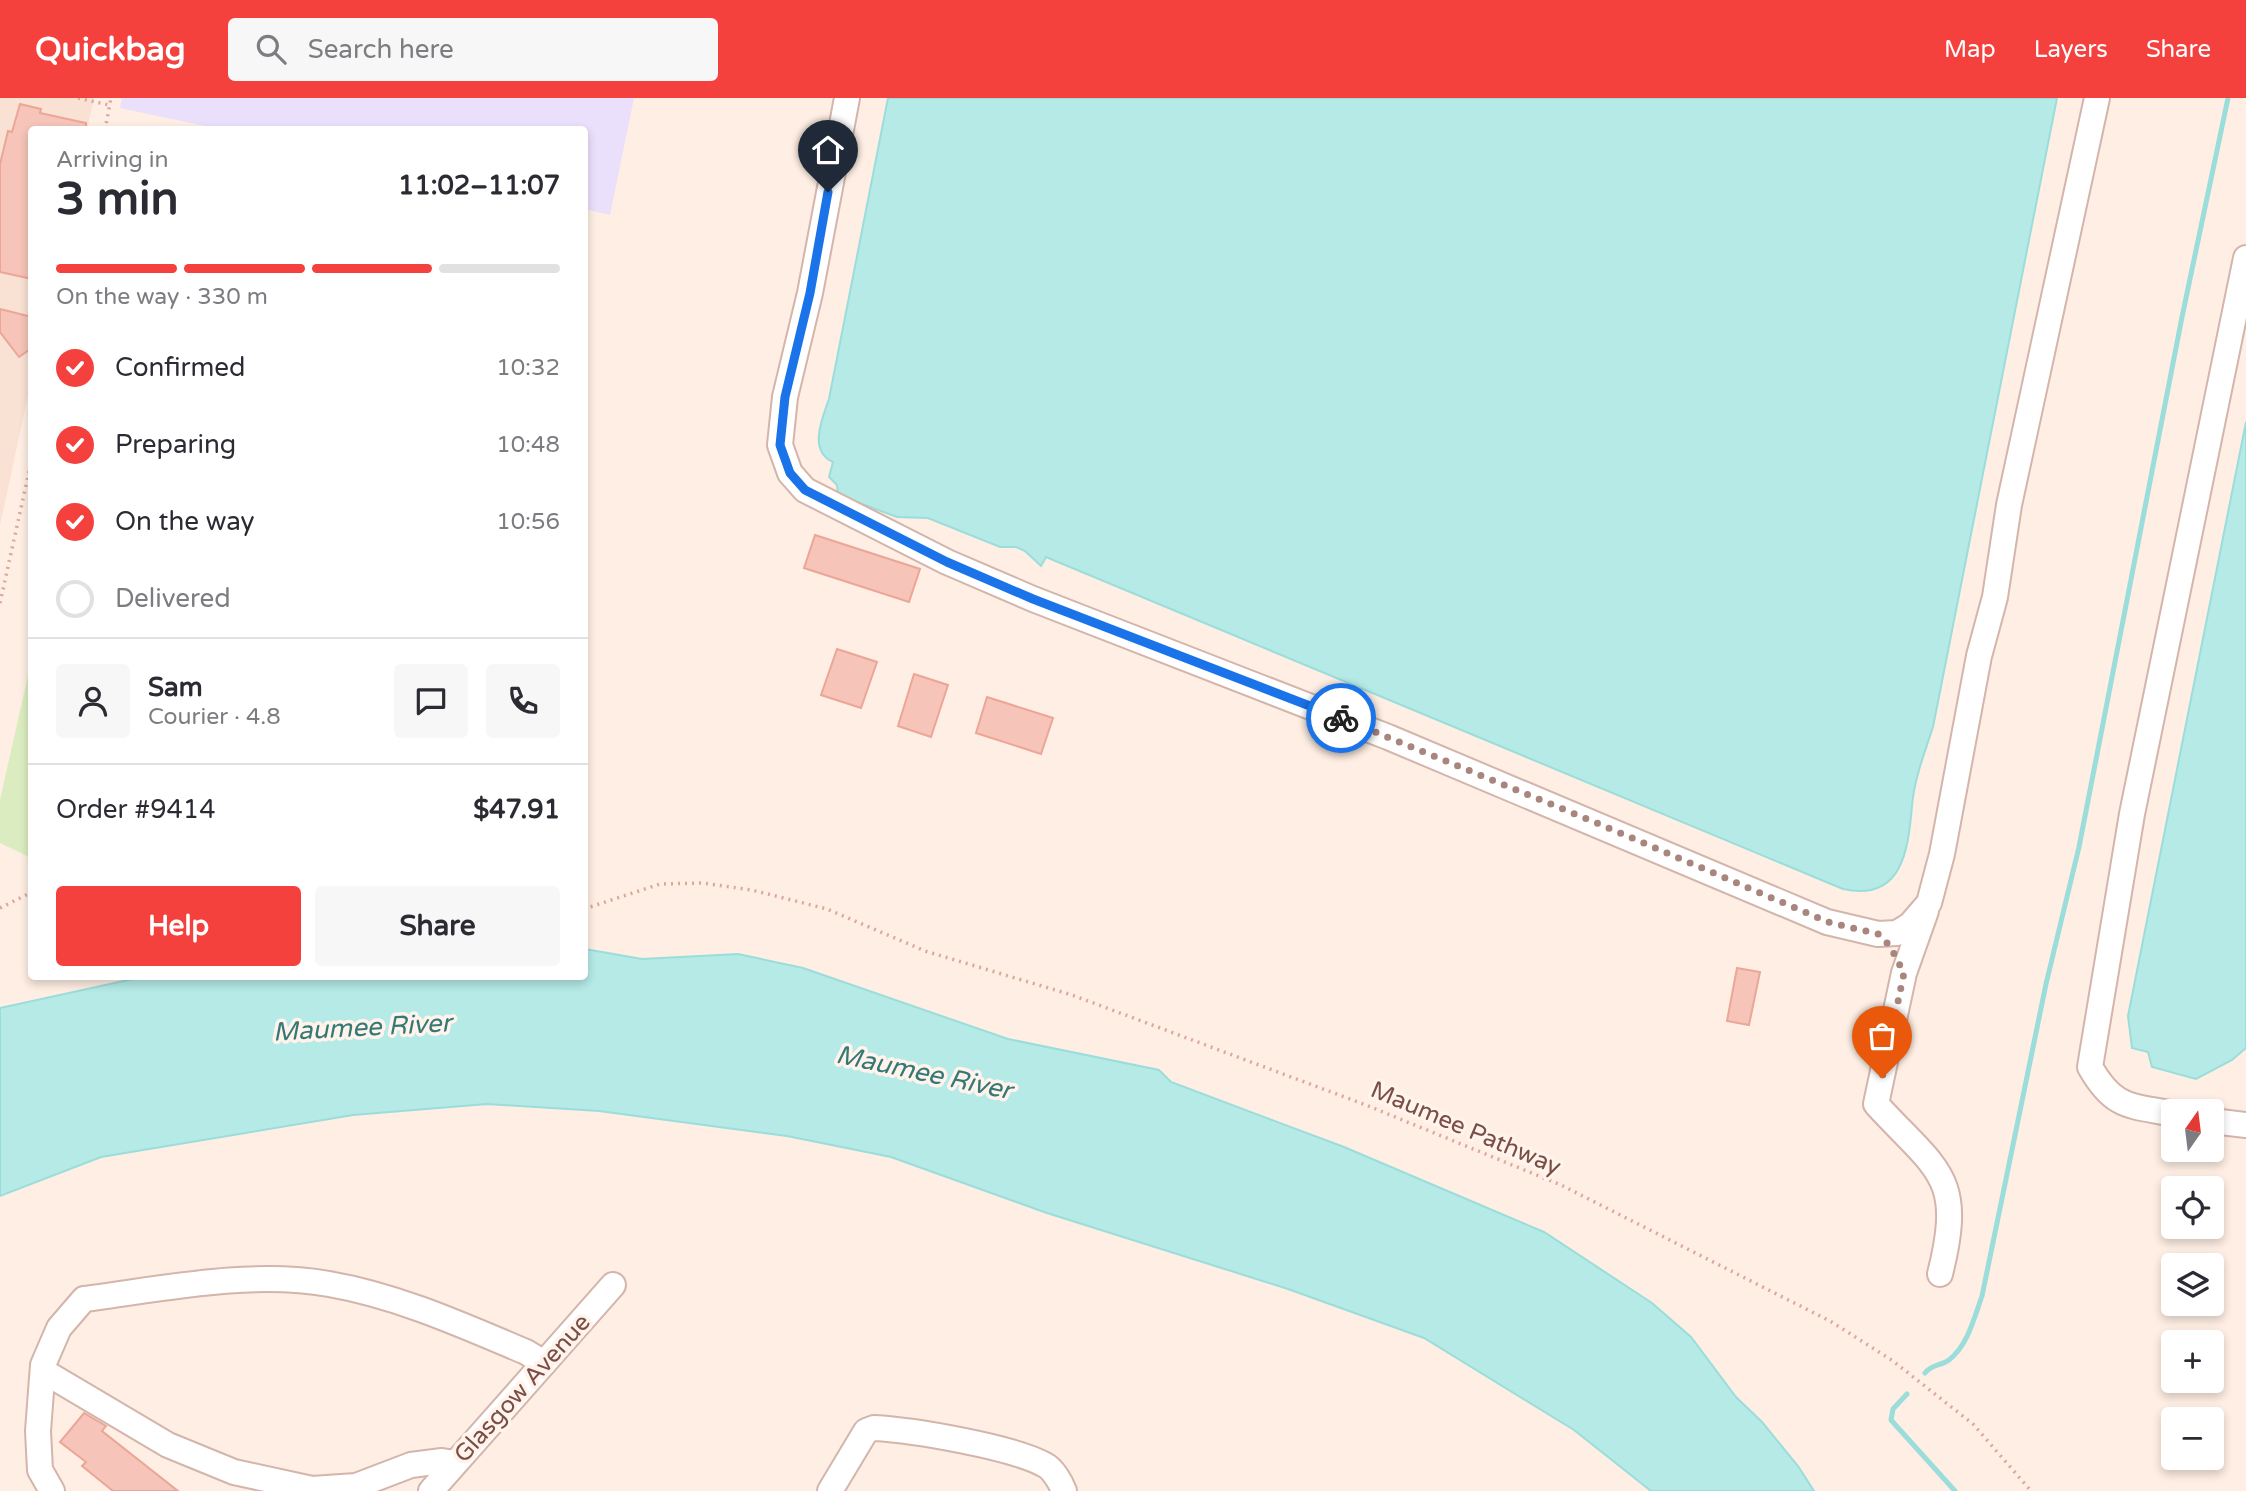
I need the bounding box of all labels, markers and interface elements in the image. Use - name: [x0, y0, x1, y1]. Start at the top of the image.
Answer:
- search box: [228, 18, 718, 81]
- text: Quickbag: [35, 30, 186, 69]
- icon: search: [252, 30, 290, 68]
- text: Search here: [308, 34, 454, 65]
- text: Map: [1944, 35, 1996, 64]
- text: Layers: [2034, 35, 2108, 64]
- text: Share: [2146, 35, 2211, 64]
- pin: [798, 120, 858, 192]
- icon: home: [809, 131, 847, 169]
- text: Arriving in: [56, 146, 169, 174]
- text: 11:02–11:07: [398, 170, 560, 201]
- text: 3 min: [56, 172, 179, 227]
- text: On the way · 330 m: [56, 283, 268, 311]
- icon: check: [56, 349, 94, 387]
- text: Confirmed: [115, 352, 245, 383]
- text: 10:32: [496, 354, 560, 382]
- icon: check: [56, 426, 94, 464]
- text: Preparing: [115, 429, 236, 460]
- text: 10:48: [496, 431, 560, 459]
- icon: check: [56, 503, 94, 541]
- text: On the way: [115, 506, 255, 537]
- text: 10:56: [496, 508, 560, 536]
- text: Delivered: [115, 583, 231, 614]
- button: person: [56, 664, 130, 738]
- button: chat: [394, 664, 468, 738]
- button: phone: [486, 664, 560, 738]
- text: Sam: [148, 672, 203, 703]
- courier: [1306, 683, 1376, 753]
- icon: bike: [1322, 699, 1360, 737]
- text: Courier · 4.8: [148, 703, 281, 731]
- text: Order #9414: [56, 794, 216, 825]
- text: $47.91: [473, 794, 560, 825]
- button: Help: [56, 886, 301, 966]
- button: Share: [315, 886, 560, 966]
- pin: [1852, 1006, 1912, 1078]
- water label: Maumee River: [272, 1007, 455, 1048]
- icon: bag: [1863, 1017, 1901, 1055]
- water label: Maumee River: [833, 1039, 1018, 1107]
- street label: Maumee Pathway: [1366, 1075, 1565, 1182]
- north arrow: [2161, 1099, 2224, 1162]
- map controls: [2161, 1099, 2224, 1470]
- button: locate: [2161, 1176, 2224, 1239]
- button: layers: [2161, 1253, 2224, 1316]
- street label: Glasgow Avenue: [448, 1308, 597, 1469]
- button: +: [2161, 1330, 2224, 1393]
- button: −: [2161, 1407, 2224, 1470]

